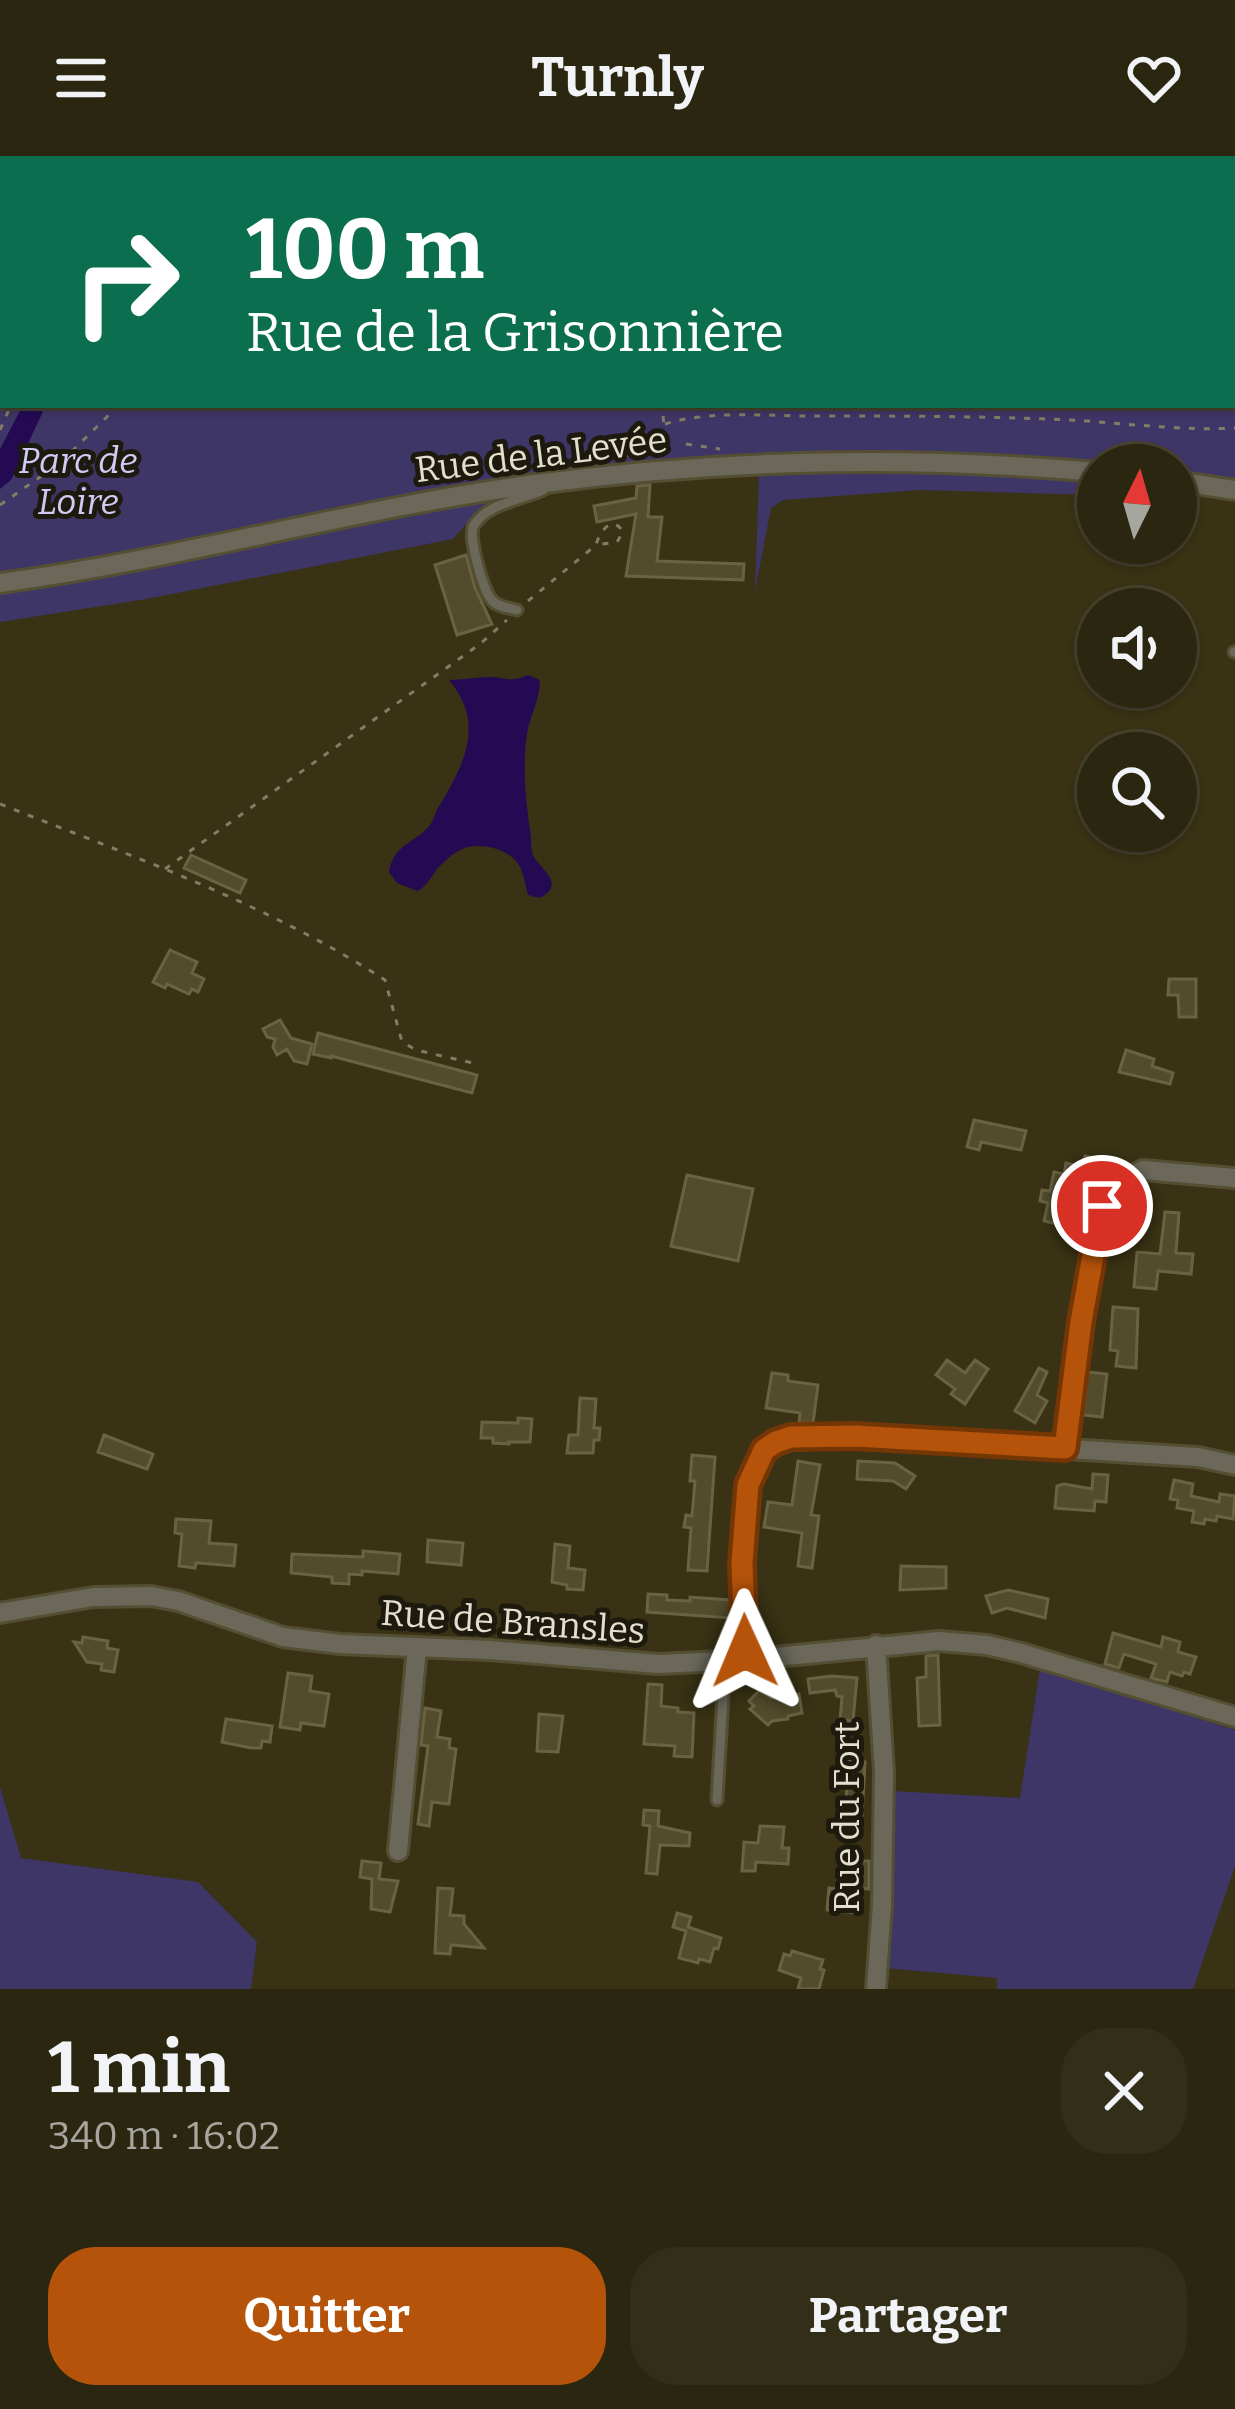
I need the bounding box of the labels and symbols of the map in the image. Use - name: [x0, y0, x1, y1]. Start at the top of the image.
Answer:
- street label: Rue de la Levée: [413, 418, 669, 492]
- park label: Parc de Loire: [19, 439, 137, 524]
- north arrow: [1077, 444, 1197, 564]
- pin: [1051, 1155, 1153, 1257]
- position arrow: [682, 1588, 808, 1714]
- street label: Rue de Bransles: [379, 1591, 647, 1653]
- street label: Rue du Fort: [825, 1721, 869, 1913]

